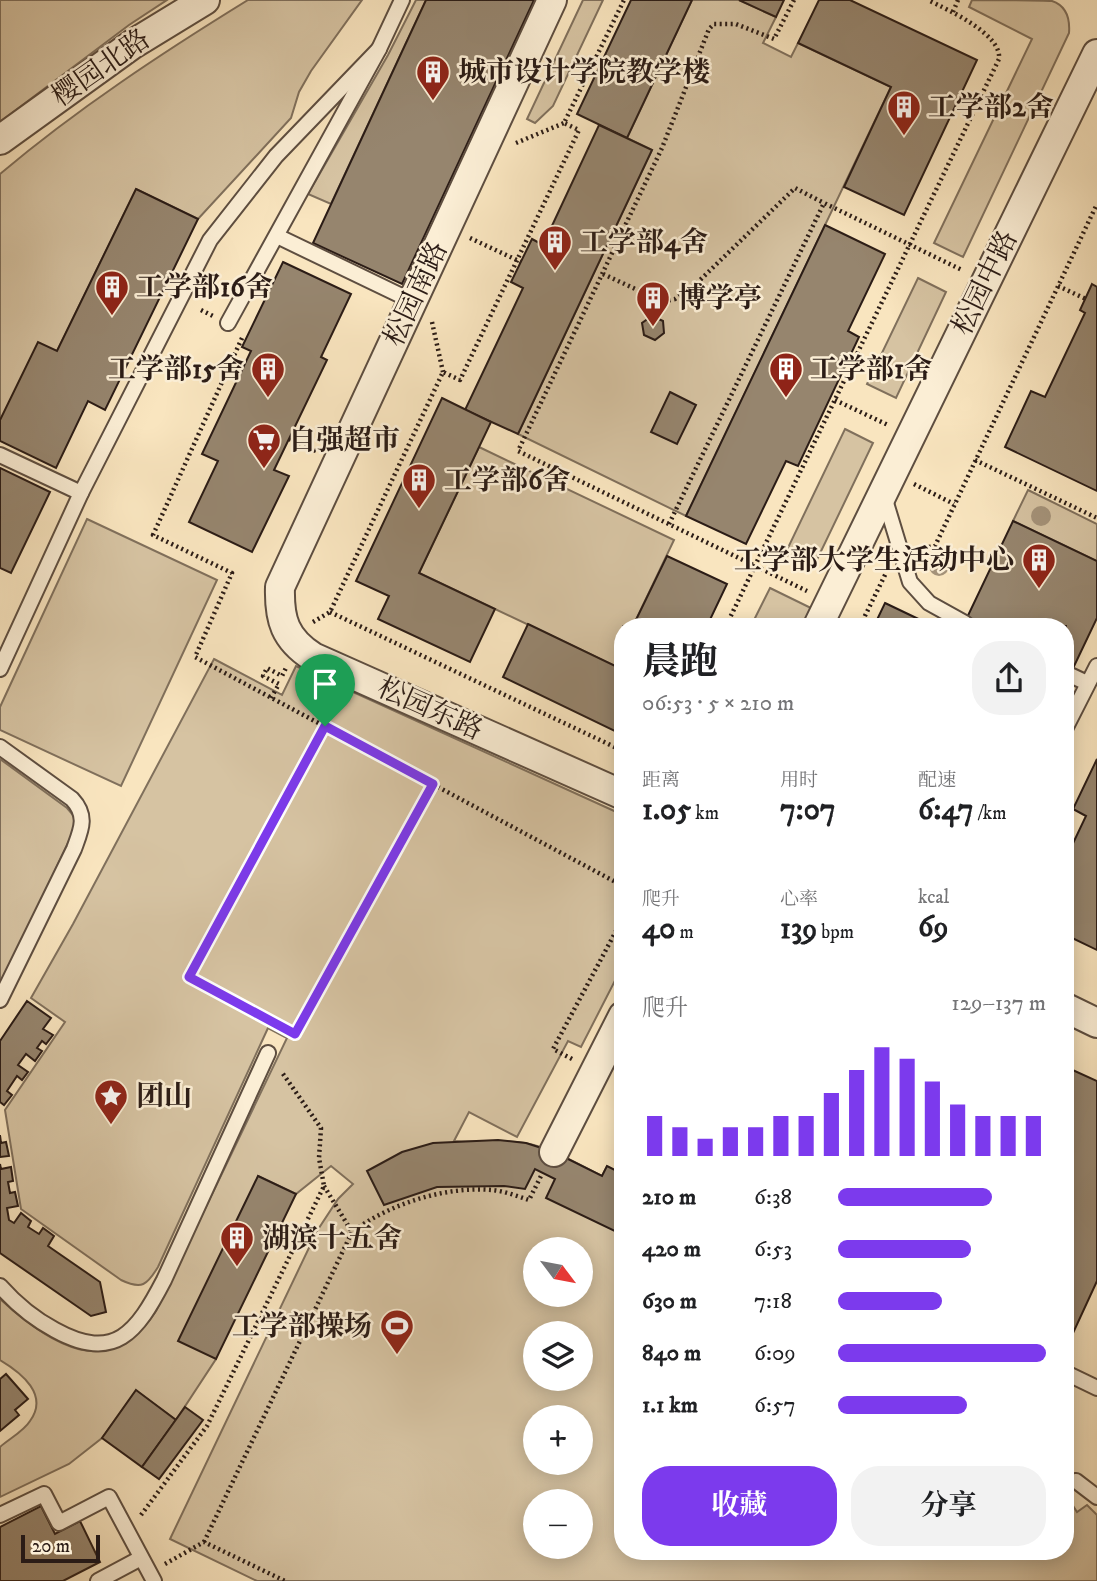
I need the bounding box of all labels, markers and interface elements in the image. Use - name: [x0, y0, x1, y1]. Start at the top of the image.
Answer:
- street label: 樱园北路: [45, 22, 157, 114]
- building icon: 城市设计学院教学楼: [414, 53, 452, 102]
- place label: 城市设计学院教学楼: [458, 55, 710, 90]
- building icon: 工学部2舍: [885, 88, 923, 137]
- place label: 工学部2舍: [928, 90, 1054, 125]
- building icon: 工学部4舍: [536, 223, 574, 272]
- place label: 工学部4舍: [580, 225, 708, 260]
- street label: 松园中路: [945, 225, 1025, 341]
- street label: 松园南路: [376, 236, 456, 352]
- building icon: 工学部16舍: [93, 268, 131, 317]
- place label: 工学部16舍: [136, 270, 273, 305]
- building icon: 博学亭: [634, 279, 672, 328]
- place label: 博学亭: [678, 281, 762, 316]
- building icon: 工学部15舍: [249, 350, 287, 399]
- building icon: 工学部1舍: [767, 350, 805, 399]
- place label: 工学部15舍: [108, 352, 244, 387]
- place label: 工学部1舍: [810, 352, 932, 387]
- supermarket icon: 自强超市: [245, 421, 283, 470]
- place label: 自强超市: [288, 423, 400, 458]
- building icon: 工学部6舍: [400, 461, 438, 510]
- place label: 工学部6舍: [444, 463, 571, 498]
- building icon: 工学部大学生活动中心: [1020, 541, 1058, 590]
- place label: 工学部大学生活动中心: [734, 543, 1014, 578]
- text: 晨跑: [642, 639, 718, 687]
- button: share: [972, 641, 1046, 715]
- pin: [295, 654, 355, 726]
- icon: arrive: [306, 665, 344, 703]
- street label: 松园东路: [372, 670, 488, 748]
- text: 06:53 · 5 × 210 m: [642, 689, 794, 718]
- text: 距离: [642, 769, 680, 792]
- text: 用时: [780, 769, 818, 792]
- text: 配速: [918, 769, 956, 792]
- text: 1.05: [642, 792, 691, 829]
- text: 7:07: [780, 792, 836, 829]
- text: 6:47: [918, 792, 974, 829]
- text: km: [691, 802, 719, 825]
- text: /km: [974, 802, 1006, 825]
- text: kcal: [918, 886, 949, 909]
- text: 爬升: [642, 888, 680, 911]
- text: 心率: [780, 888, 818, 911]
- text: 69: [918, 909, 949, 946]
- text: 40: [642, 911, 675, 948]
- text: 139: [780, 911, 817, 948]
- text: m: [675, 921, 694, 944]
- text: bpm: [817, 921, 854, 944]
- text: 129–137 m: [951, 989, 1046, 1018]
- text: 爬升: [642, 994, 688, 1023]
- place icon: 团山: [92, 1077, 130, 1126]
- place label: 团山: [136, 1079, 192, 1114]
- text: 210 m: [642, 1183, 696, 1212]
- text: 6:38: [754, 1183, 792, 1212]
- building icon: 湖滨十五舍: [218, 1219, 256, 1268]
- place label: 湖滨十五舍: [262, 1221, 402, 1256]
- text: 420 m: [642, 1235, 701, 1264]
- text: 6:53: [754, 1235, 792, 1264]
- north arrow: [523, 1237, 593, 1307]
- map controls: [523, 1237, 593, 1559]
- text: 630 m: [642, 1287, 697, 1316]
- text: 7:18: [754, 1287, 792, 1316]
- sports icon: 工学部操场: [378, 1307, 416, 1356]
- place label: 工学部操场: [232, 1309, 372, 1344]
- button: layers: [523, 1321, 593, 1391]
- text: 840 m: [642, 1339, 701, 1368]
- text: 6:09: [754, 1339, 796, 1368]
- text: 1.1 km: [642, 1391, 698, 1420]
- text: 6:57: [754, 1391, 796, 1420]
- button: +: [523, 1405, 593, 1475]
- button: 收藏: [642, 1466, 837, 1546]
- button: 分享: [851, 1466, 1046, 1546]
- button: −: [523, 1489, 593, 1559]
- scale bar: [21, 1532, 100, 1564]
- text: 20 m: [32, 1535, 70, 1558]

